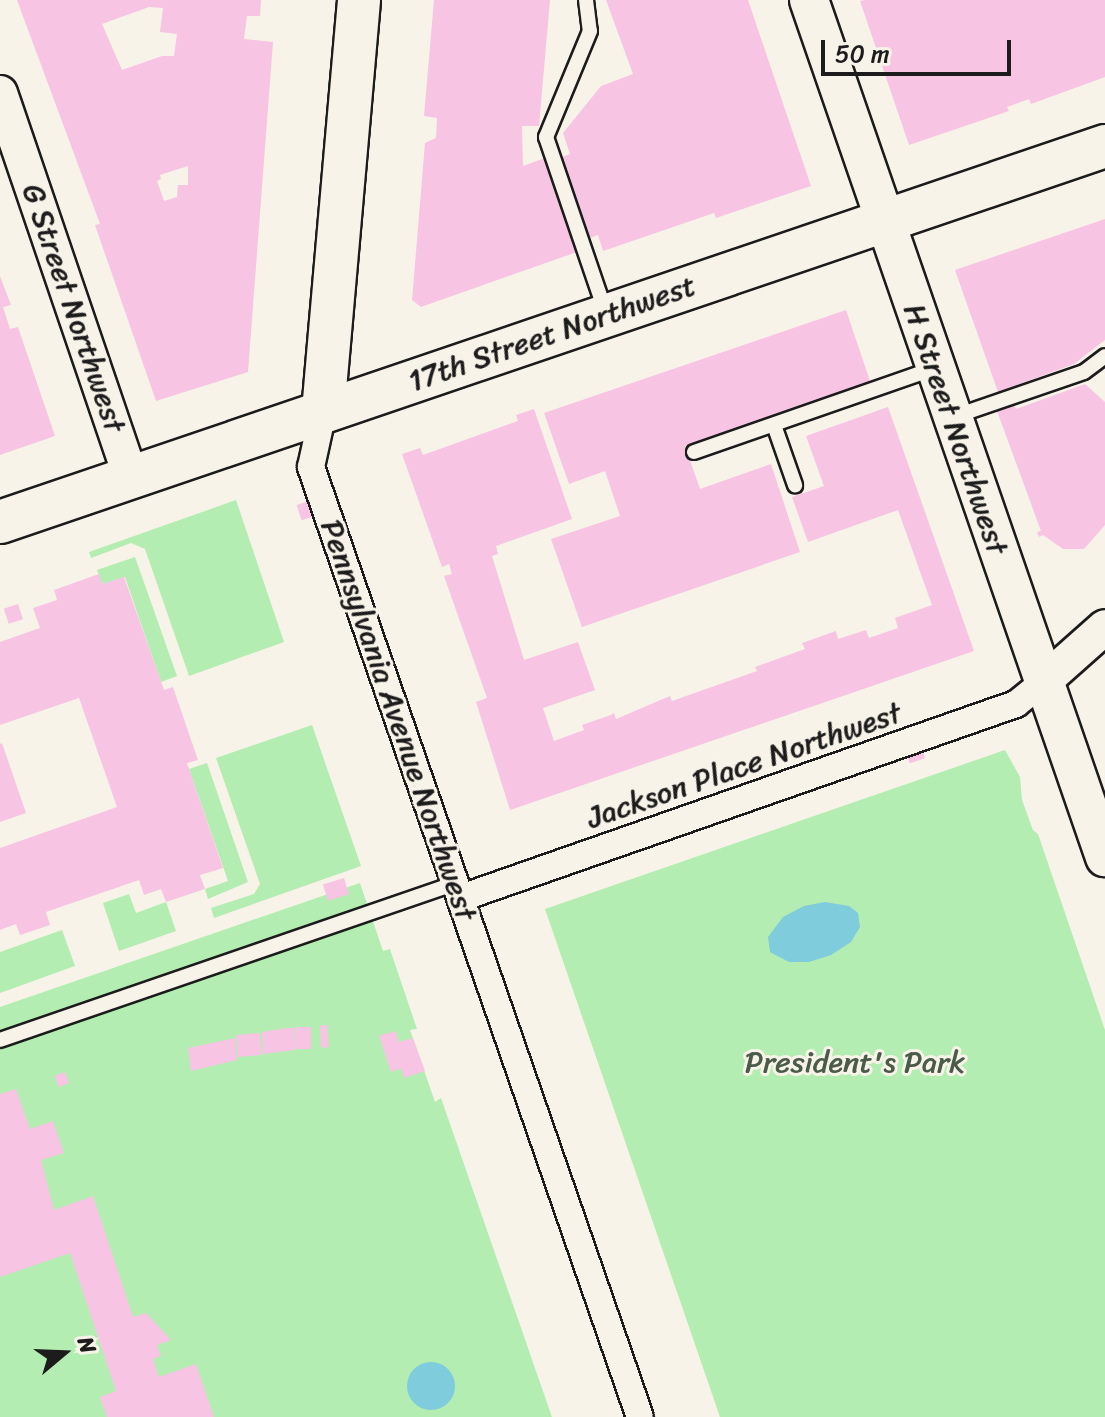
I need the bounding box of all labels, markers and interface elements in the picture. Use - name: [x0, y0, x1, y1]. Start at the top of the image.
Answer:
- scale bar: [825, 24, 1015, 74]
- text: 50 m: [835, 33, 890, 75]
- street label: G Street Northwest: [15, 179, 133, 437]
- street label: 17th Street Northwest: [404, 267, 700, 399]
- street label: H Street Northwest: [896, 299, 1016, 559]
- street label: Pennsylvania Avenue Northwest: [313, 515, 485, 925]
- street label: Jackson Place Northwest: [582, 694, 906, 836]
- park label: President's Park: [745, 1044, 965, 1080]
- north arrow: [24, 1313, 104, 1393]
- text: N: [66, 1331, 108, 1359]

